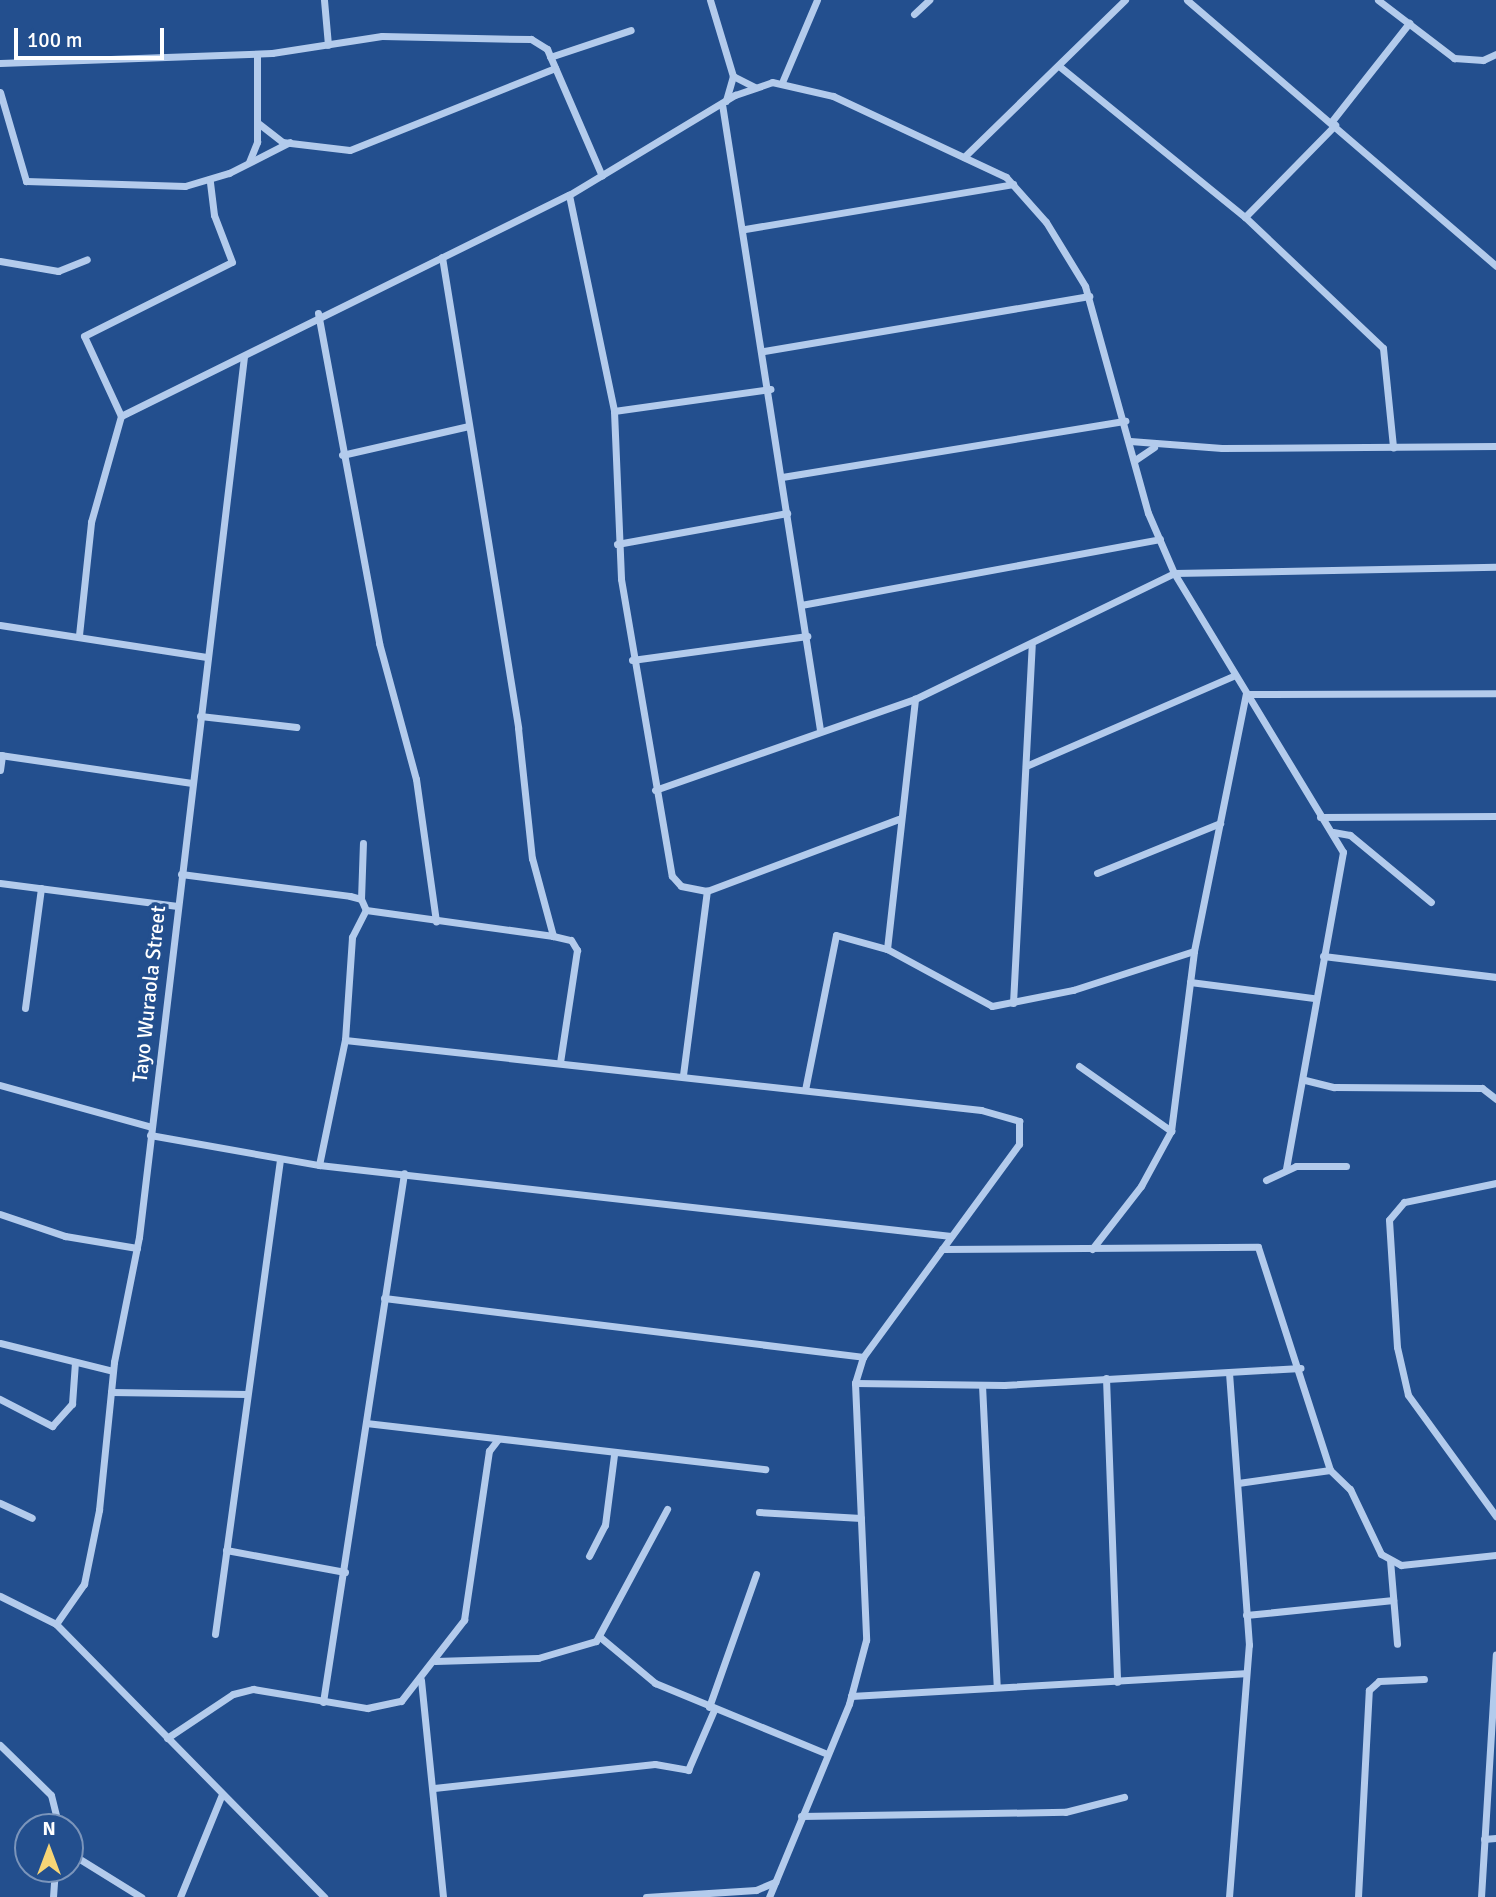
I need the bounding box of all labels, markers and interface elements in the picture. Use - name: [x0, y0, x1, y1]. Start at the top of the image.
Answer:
- scale bar: [18, 14, 168, 58]
- text: 100 m: [27, 27, 82, 53]
- street label: Tayo Wuraola Street: [127, 904, 171, 1084]
- north arrow: [14, 1813, 84, 1883]
- text: N: [42, 1817, 56, 1841]

